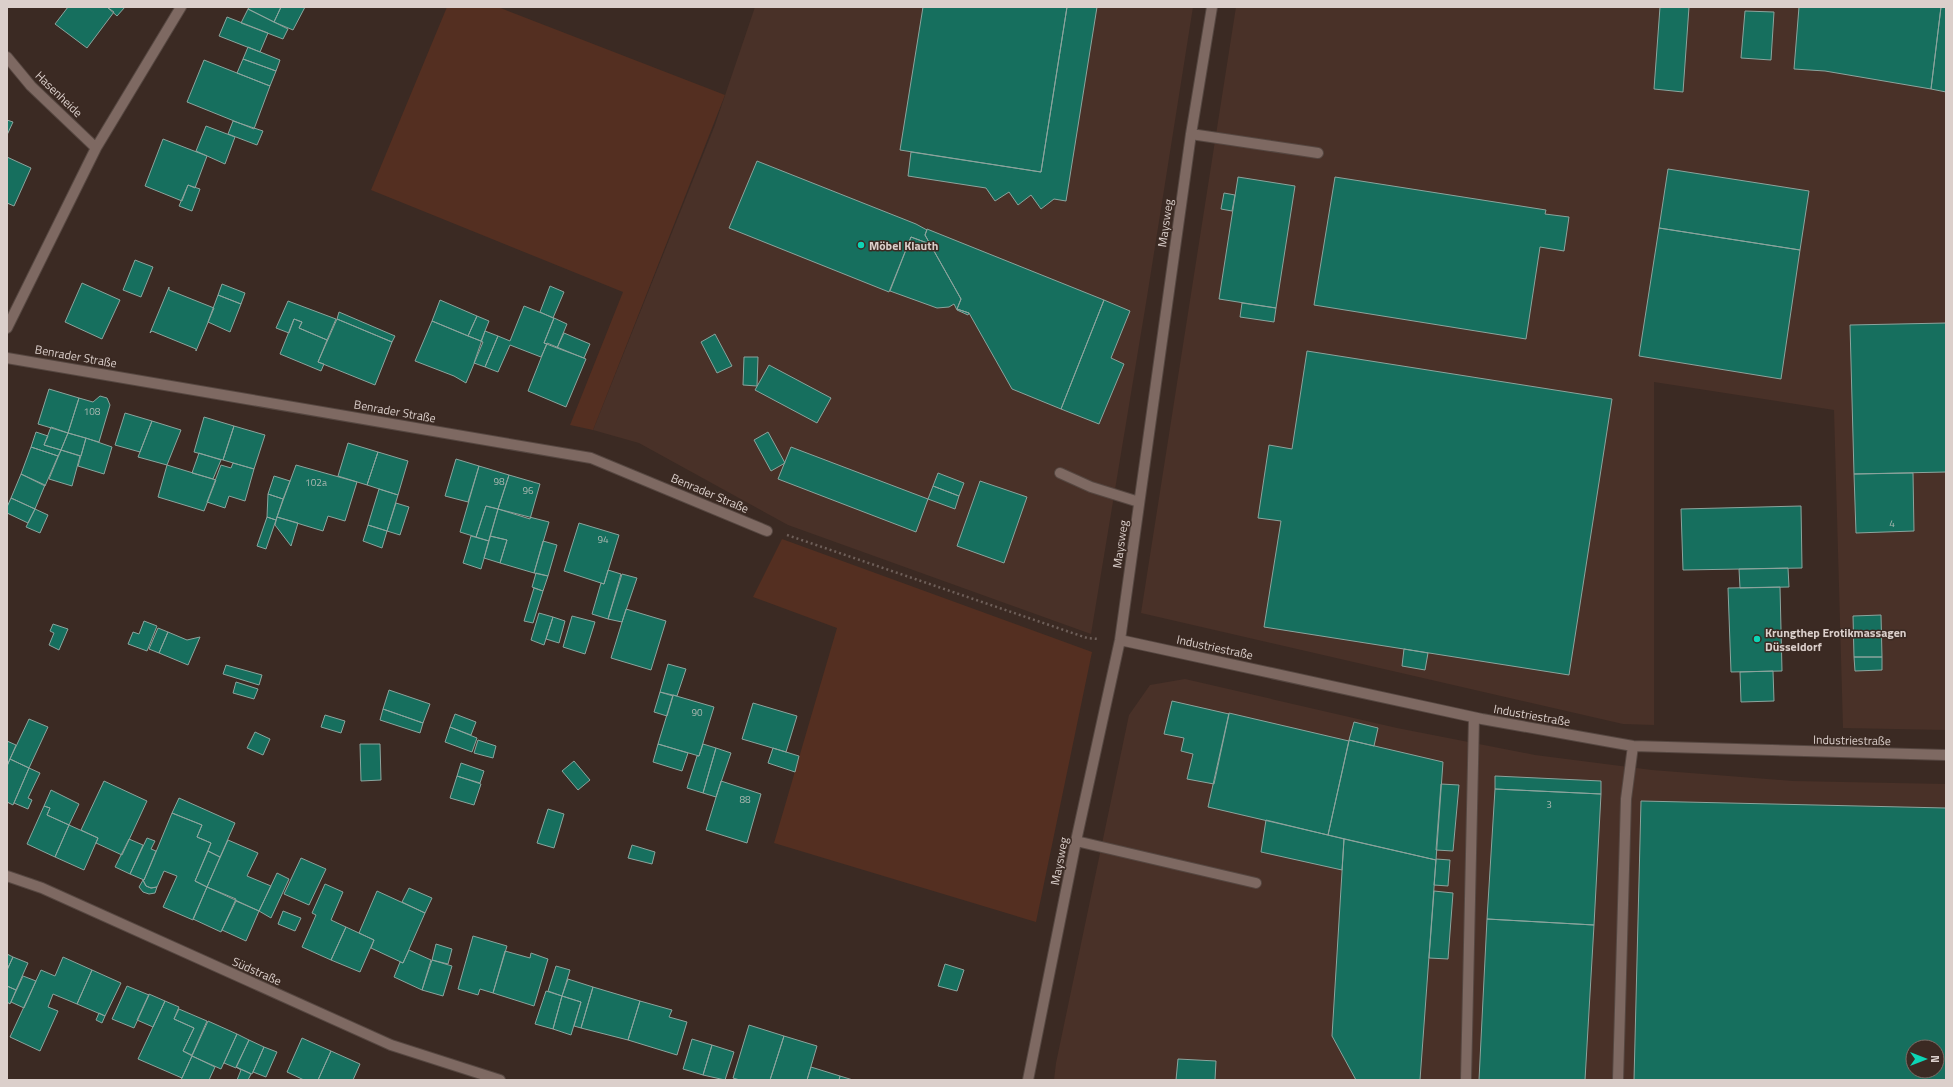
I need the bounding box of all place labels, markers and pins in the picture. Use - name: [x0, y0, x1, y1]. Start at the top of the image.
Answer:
- place label: Möbel Klauth: [869, 236, 938, 255]
- marker: Möbel Klauth: [856, 240, 866, 250]
- place label: Krungthep Erotikmassagen Düsseldorf: [1765, 623, 1906, 656]
- marker: Krungthep Erotikmassagen Düsseldorf: [1752, 634, 1762, 644]

